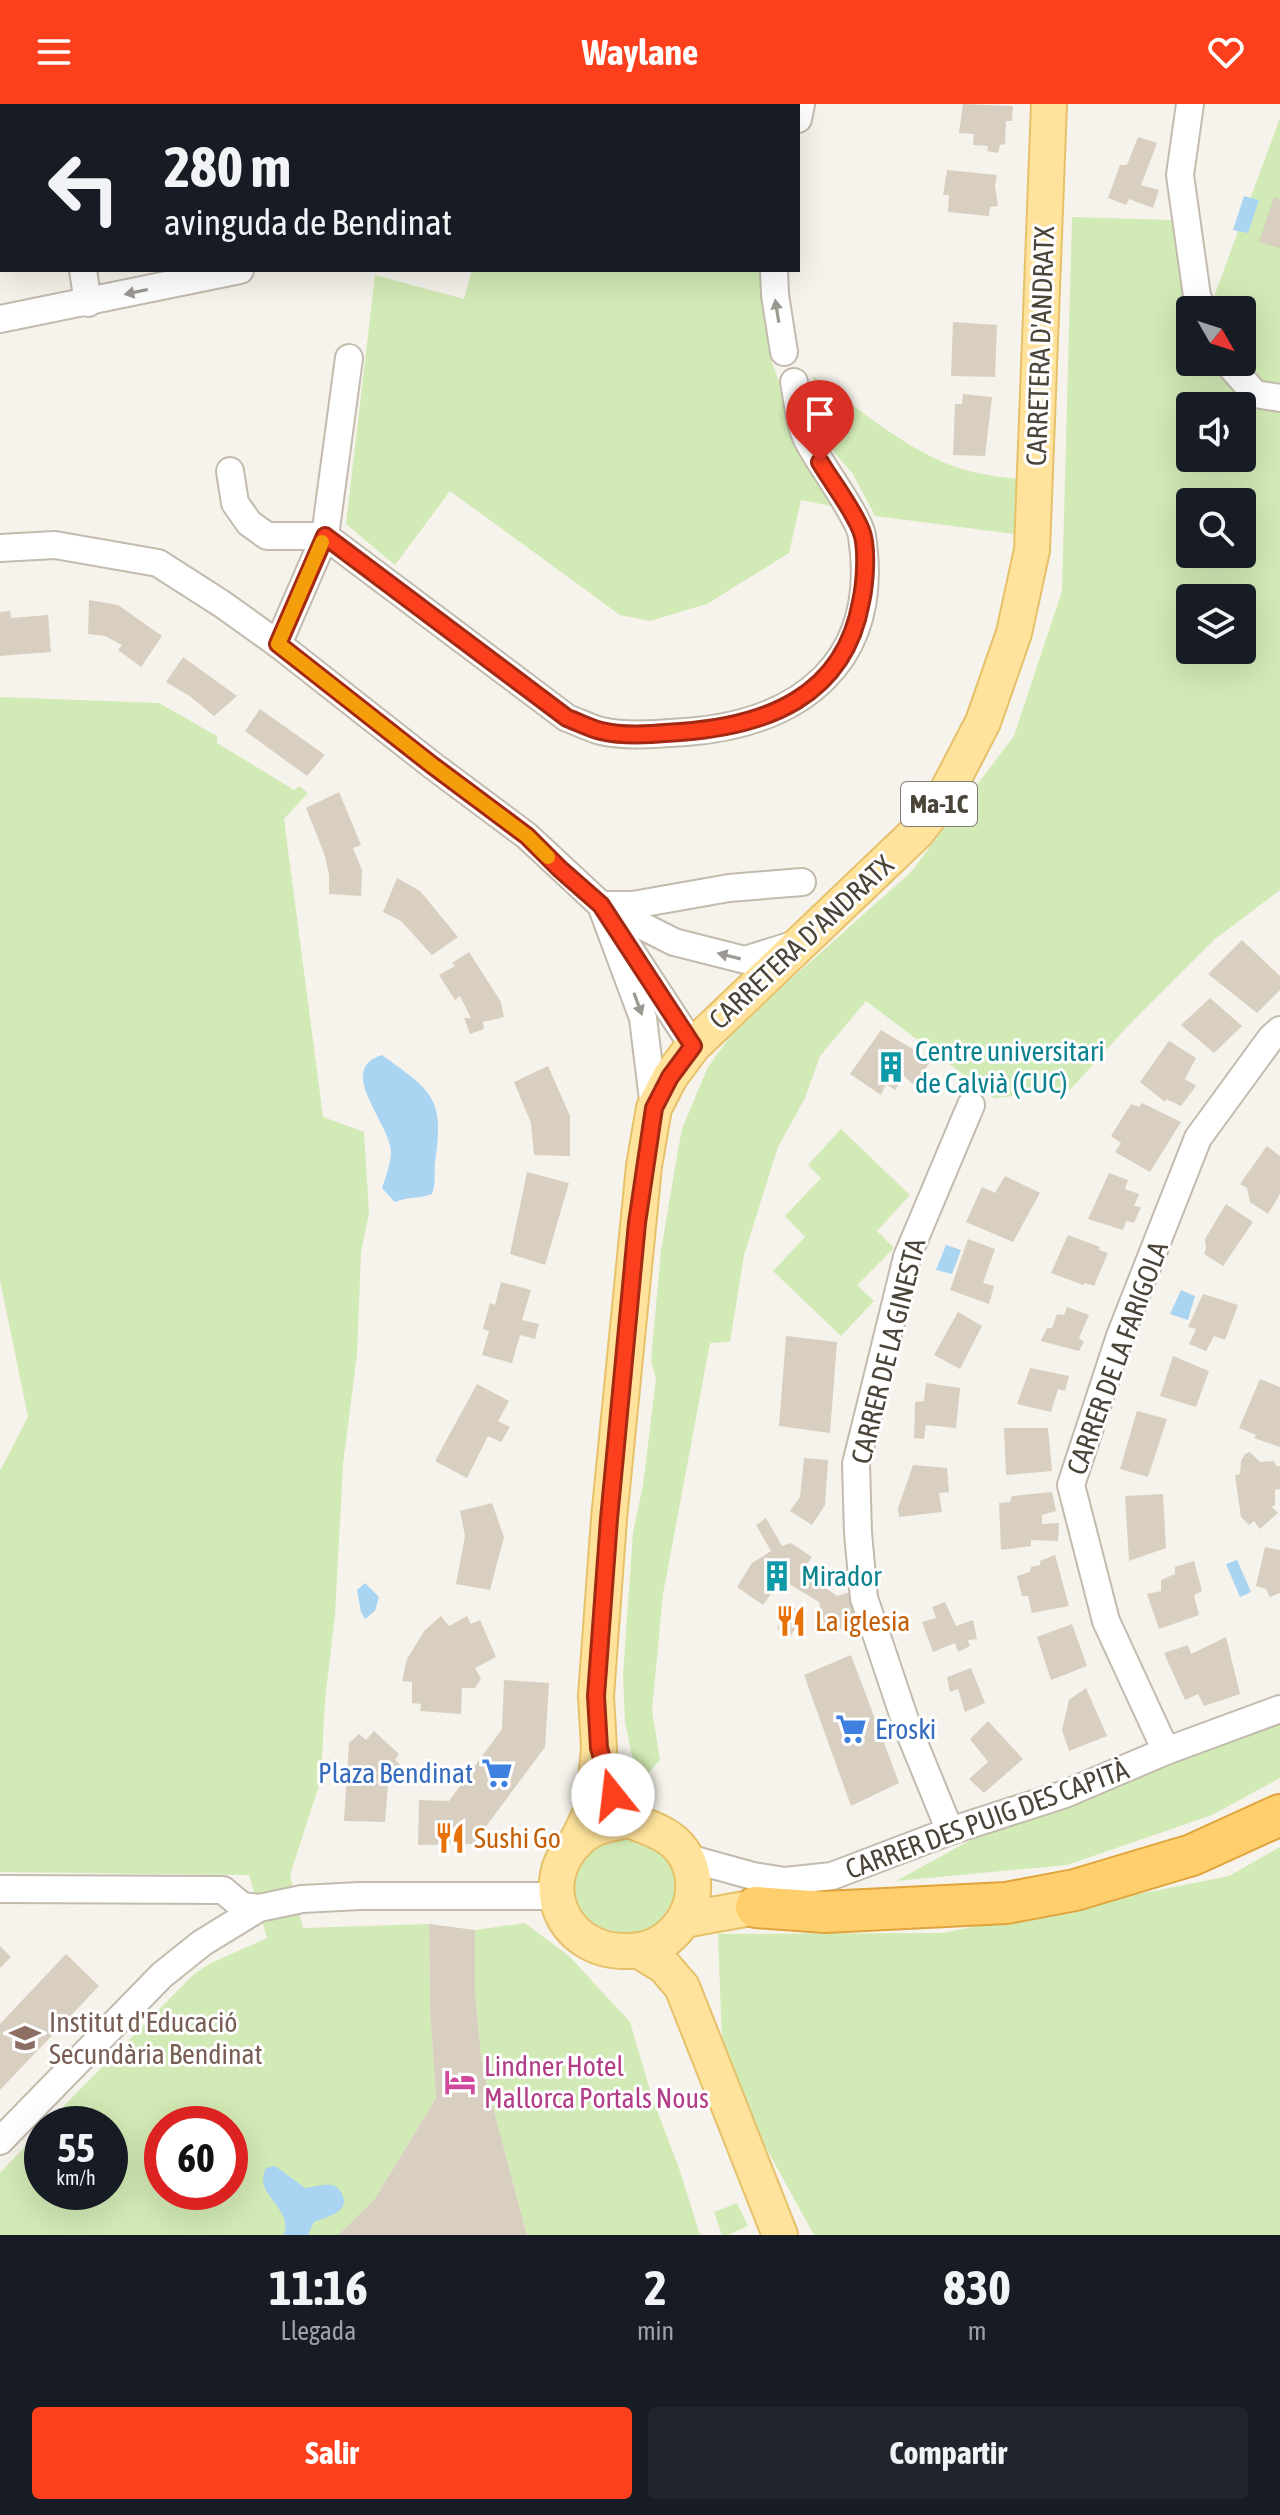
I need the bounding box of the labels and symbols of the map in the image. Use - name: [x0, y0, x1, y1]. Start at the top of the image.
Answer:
- street label: CARRETERA D'ANDRATX: [1020, 225, 1060, 466]
- one-way arrow: [124, 286, 149, 299]
- north arrow: [1176, 296, 1256, 376]
- one-way arrow: [771, 299, 783, 324]
- pin: [786, 380, 854, 462]
- road number: Ma-1C: [901, 782, 977, 826]
- street label: CARRETERA D'ANDRATX: [702, 848, 900, 1035]
- one-way arrow: [717, 950, 742, 962]
- one-way arrow: [632, 993, 645, 1017]
- place label: Centre universitari de Calvià (CUC): [915, 1035, 1105, 1099]
- building icon: Centre universitari de Calvià (CUC): [874, 1050, 908, 1084]
- street label: CARRER DE LA GINESTA: [845, 1235, 932, 1467]
- street label: CARRER DE LA FARIGOLA: [1060, 1237, 1174, 1479]
- building icon: Mirador: [760, 1559, 794, 1593]
- place label: Mirador: [801, 1560, 882, 1592]
- restaurant icon: La iglesia: [774, 1604, 808, 1638]
- place label: La iglesia: [815, 1605, 910, 1637]
- supermarket icon: Eroski: [834, 1712, 868, 1746]
- place label: Eroski: [875, 1713, 936, 1745]
- position arrow: [571, 1753, 655, 1837]
- street label: CARRER DES PUIG DES CAPITÀ: [841, 1753, 1133, 1885]
- supermarket icon: Plaza Bendinat: [480, 1756, 514, 1790]
- place label: Plaza Bendinat: [318, 1757, 473, 1789]
- restaurant icon: Sushi Go: [433, 1821, 467, 1855]
- place label: Sushi Go: [474, 1822, 561, 1854]
- place label: Institut d'Educació Secundària Bendinat: [49, 2006, 263, 2070]
- school or university icon: Institut d'Educació Secundària Bendinat: [8, 2021, 42, 2055]
- place label: Lindner Hotel Mallorca Portals Nous: [484, 2050, 709, 2114]
- hotel icon: Lindner Hotel Mallorca Portals Nous: [443, 2065, 477, 2099]
- speed limit sign: 60: [144, 2106, 248, 2210]

